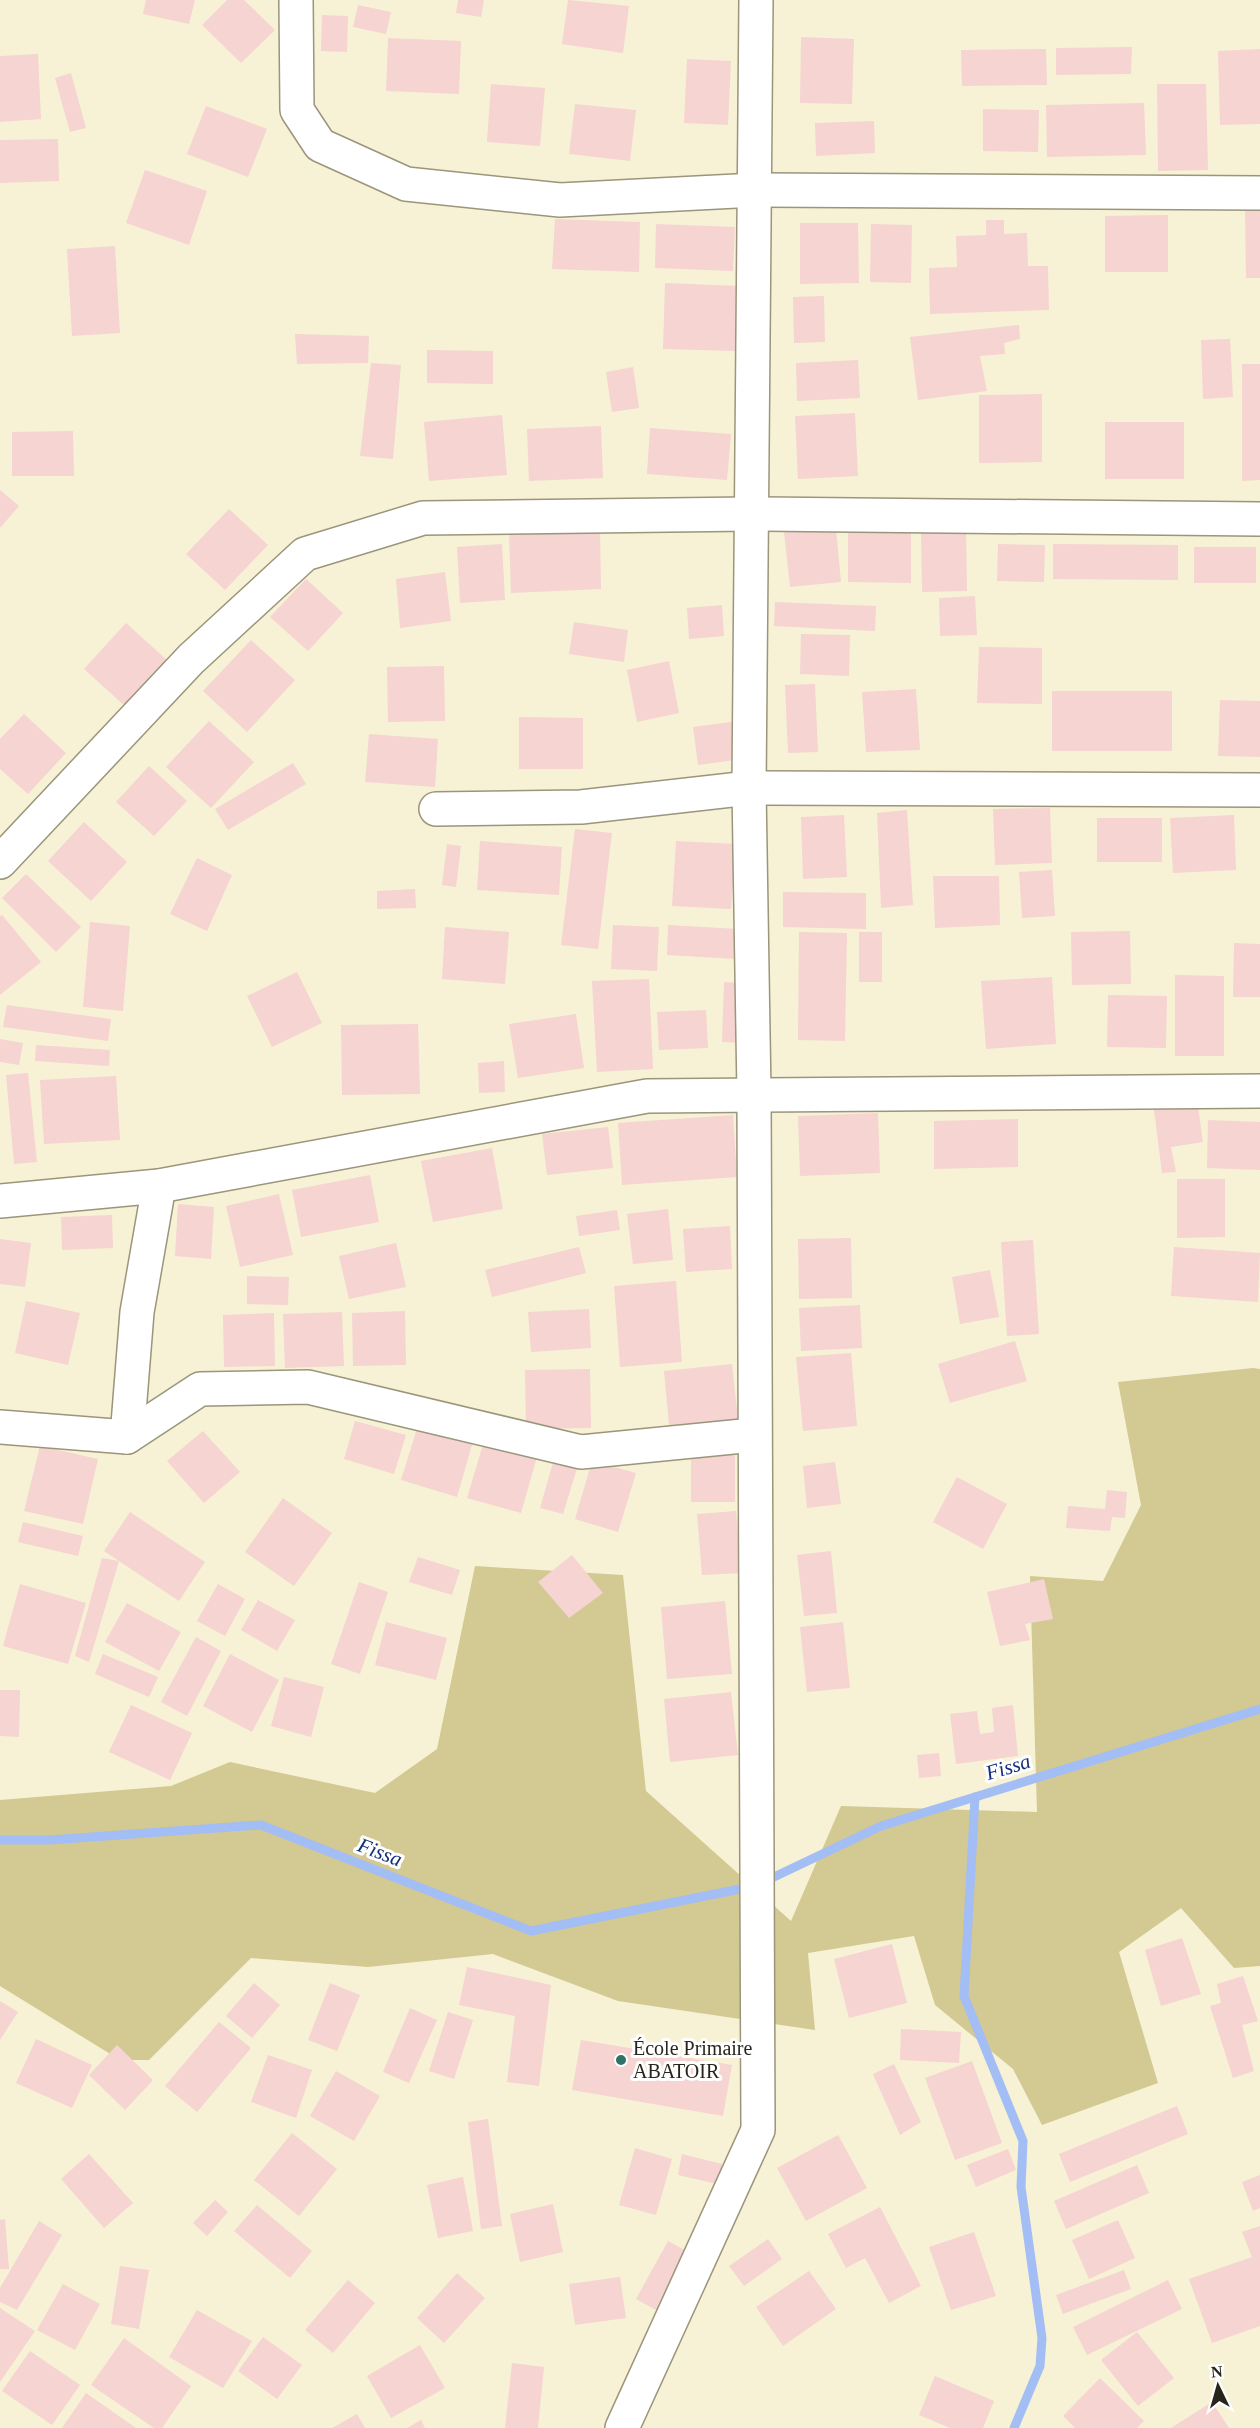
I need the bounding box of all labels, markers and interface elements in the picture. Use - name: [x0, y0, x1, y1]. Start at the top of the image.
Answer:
- water label: Fissa: [982, 1749, 1033, 1785]
- water label: Fissa: [354, 1832, 406, 1871]
- place label: École Primaire ABATOIR: [633, 2037, 753, 2082]
- marker: École Primaire ABATOIR: [614, 2053, 628, 2067]
- north arrow: [1188, 2356, 1248, 2416]
- text: N: [1210, 2363, 1224, 2381]

